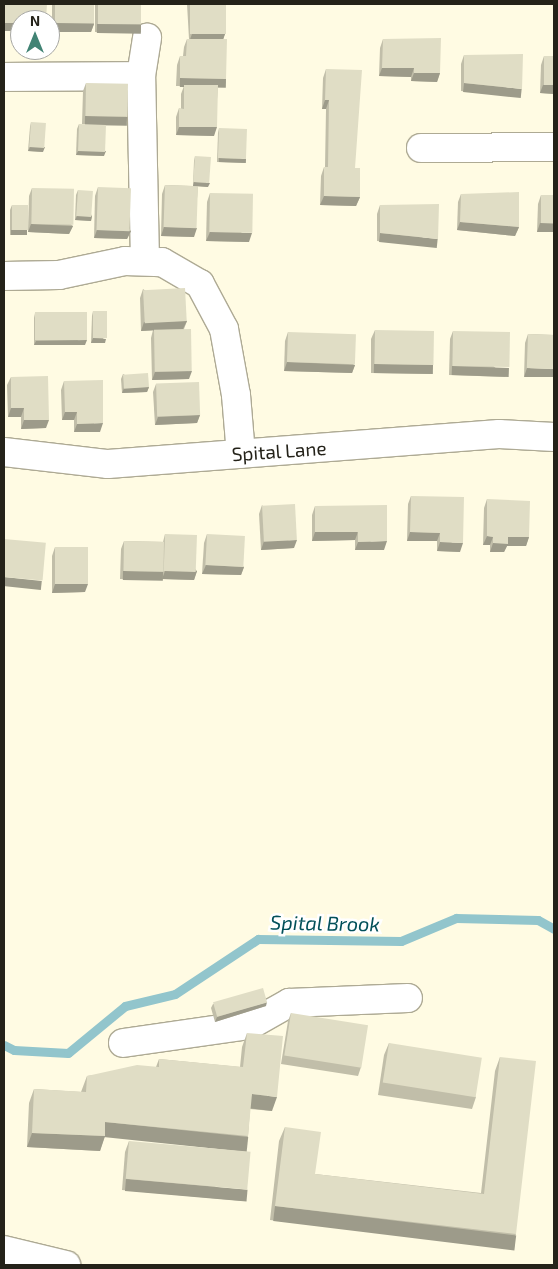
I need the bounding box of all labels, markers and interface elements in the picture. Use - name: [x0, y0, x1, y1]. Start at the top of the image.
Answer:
- north arrow: [10, 10, 60, 60]
- text: N: [30, 12, 40, 29]
- street label: Spital Lane: [231, 436, 327, 466]
- water label: Spital Brook: [270, 910, 380, 936]

